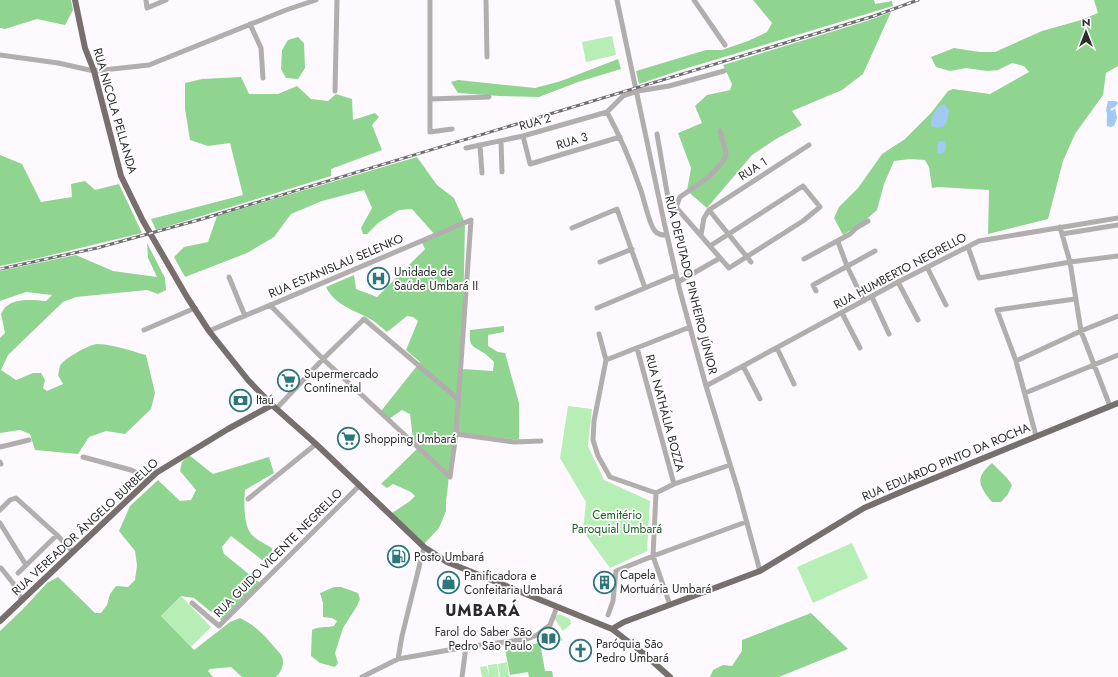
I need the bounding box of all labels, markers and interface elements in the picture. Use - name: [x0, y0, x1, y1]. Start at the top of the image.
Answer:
- north arrow: [1066, 12, 1106, 52]
- text: N: [1082, 14, 1090, 30]
- street label: RUA NICOLA PELLANDA: [88, 46, 142, 176]
- street label: RUA 2: [517, 109, 553, 135]
- street label: RUA 3: [554, 128, 591, 154]
- street label: RUA 1: [735, 153, 771, 185]
- street label: RUA DEPUTADO PINHEIRO JÚNIOR: [660, 194, 722, 377]
- street label: RUA HUMBERTO NEGRELLO: [830, 228, 970, 314]
- street label: RUA ESTANISLAU SELENKO: [266, 229, 406, 303]
- place label: Unidade de Saúde Umbará II: [394, 263, 478, 295]
- hospital icon: Unidade de Saúde Umbará II: [365, 266, 391, 292]
- street label: RUA NATHÁLIA BOZZA: [641, 352, 689, 474]
- place label: Supermercado Continental: [304, 365, 379, 397]
- supermarket icon: Supermercado Continental: [276, 368, 302, 394]
- bank icon: Itaú: [227, 387, 253, 413]
- place label: Itaú: [256, 391, 274, 409]
- street label: RUA EDUARDO PINTO DA ROCHA: [859, 418, 1033, 506]
- supermarket icon: Shopping Umbará: [336, 426, 362, 452]
- place label: Shopping Umbará: [364, 430, 457, 448]
- street label: RUA VEREADOR ÂNGELO BURBELLO: [8, 454, 162, 600]
- street label: RUA GUIDO VICENTE NEGRELLO: [209, 484, 347, 622]
- park label: Cemitério Paroquial Umbará: [572, 506, 662, 538]
- fuel station icon: Posto Umbará: [385, 544, 411, 570]
- place label: Posto Umbará: [414, 548, 484, 566]
- place label: Capela Mortuária Umbará: [620, 566, 712, 598]
- place label: Panificadora e Confeitaria Umbará: [464, 567, 563, 599]
- building icon: Capela Mortuária Umbará: [592, 569, 618, 595]
- shop icon: Panificadora e Confeitaria Umbará: [435, 570, 461, 596]
- district label: UMBARÁ: [445, 599, 521, 622]
- place label: Farol do Saber São Pedro São Paulo: [435, 623, 532, 655]
- library icon: Farol do Saber São Pedro São Paulo: [535, 626, 561, 652]
- place label: Paróquia São Pedro Umbará: [596, 635, 669, 667]
- church icon: Paróquia São Pedro Umbará: [568, 638, 594, 664]

